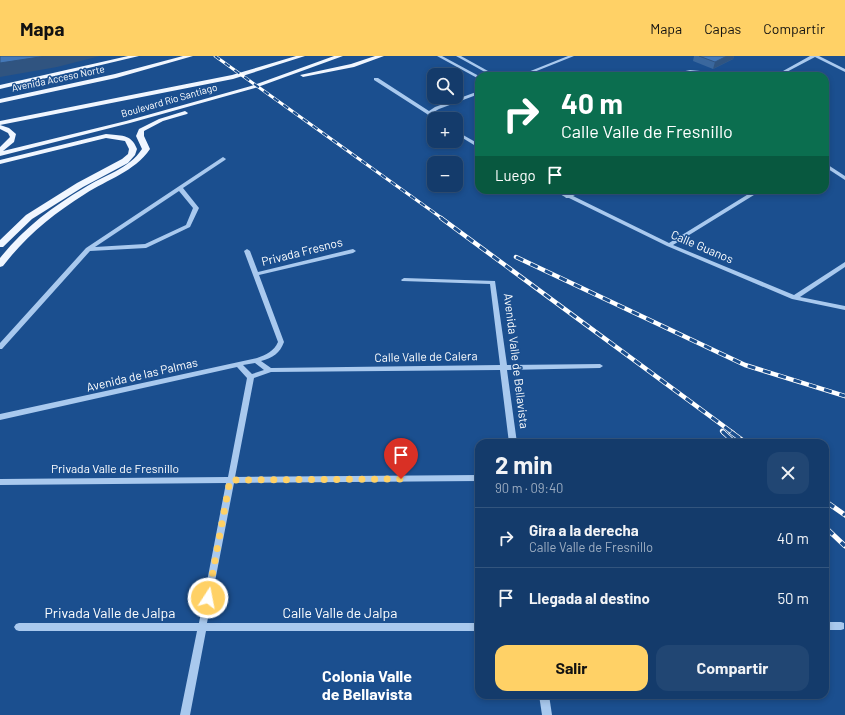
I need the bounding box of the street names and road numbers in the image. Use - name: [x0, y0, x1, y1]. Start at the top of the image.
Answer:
- street label: Avenida Acceso Norte: [10, 62, 106, 94]
- street label: Boulevard Río Santiago: [120, 81, 218, 119]
- street label: Calle Guanos: [669, 227, 736, 266]
- street label: Privada Fresnos: [260, 234, 344, 268]
- street label: Avenida Valle de Bellavista: [502, 292, 532, 429]
- street label: Calle Valle de Calera: [374, 348, 478, 364]
- street label: Avenida de las Palmas: [85, 354, 199, 394]
- street label: Privada Valle de Fresnillo: [51, 461, 179, 475]
- street label: Privada Valle de Jalpa: [45, 604, 175, 621]
- street label: Calle Valle de Jalpa: [283, 604, 397, 621]

